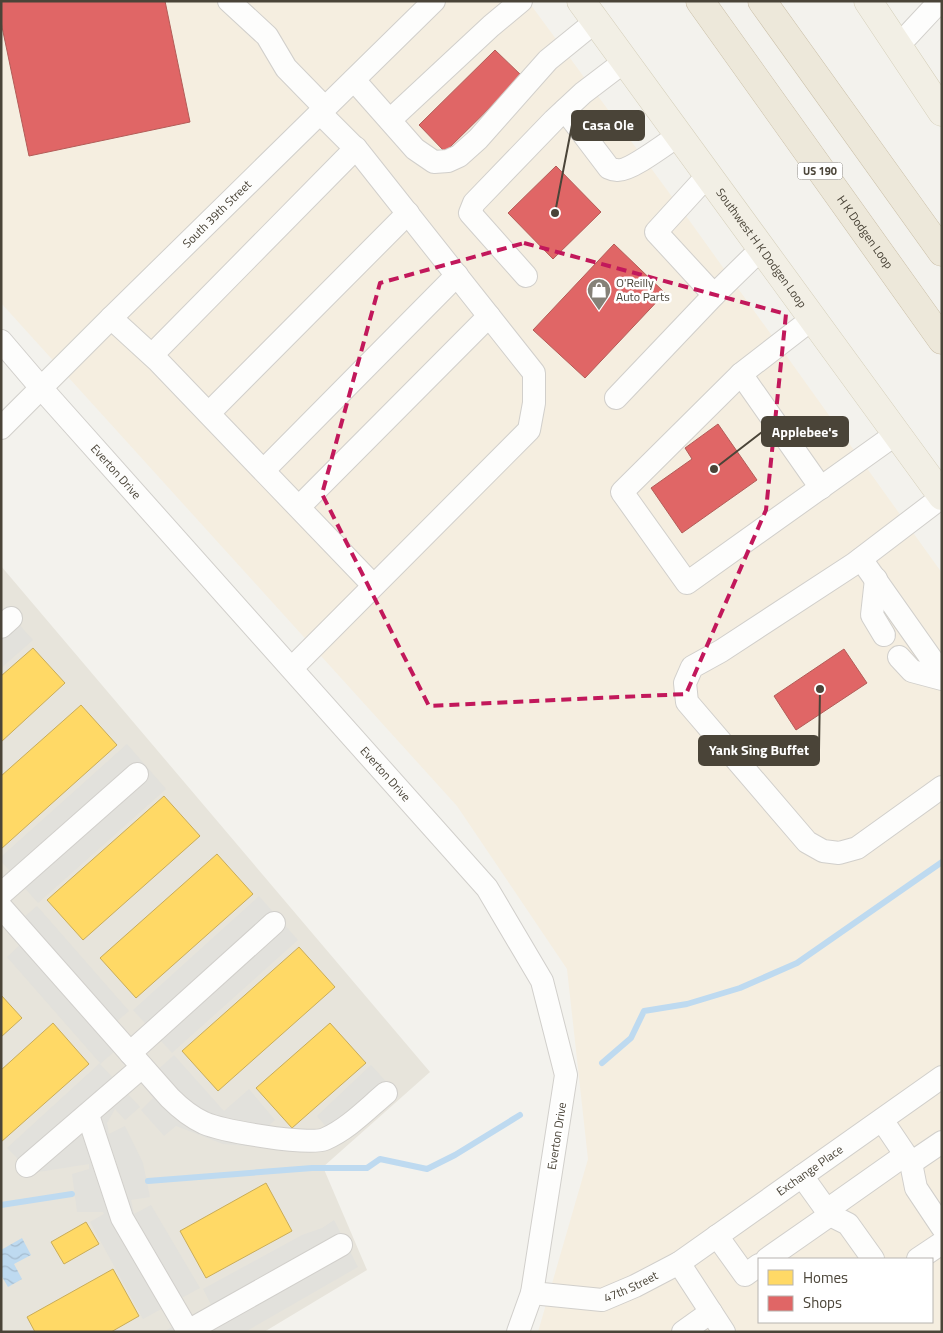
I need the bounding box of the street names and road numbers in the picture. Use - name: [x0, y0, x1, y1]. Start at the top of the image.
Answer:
- road number: US 190: [798, 162, 842, 180]
- street label: South 39th Street: [178, 175, 256, 252]
- street label: Southwest H K Dodgen Loop: [712, 184, 812, 312]
- street label: H K Dodgen Loop: [832, 191, 898, 273]
- street label: Everton Drive: [86, 440, 146, 503]
- street label: Everton Drive: [356, 742, 416, 806]
- street label: Everton Drive: [542, 1101, 571, 1171]
- street label: Exchange Place: [772, 1140, 847, 1200]
- street label: 47th Street: [601, 1265, 662, 1307]

